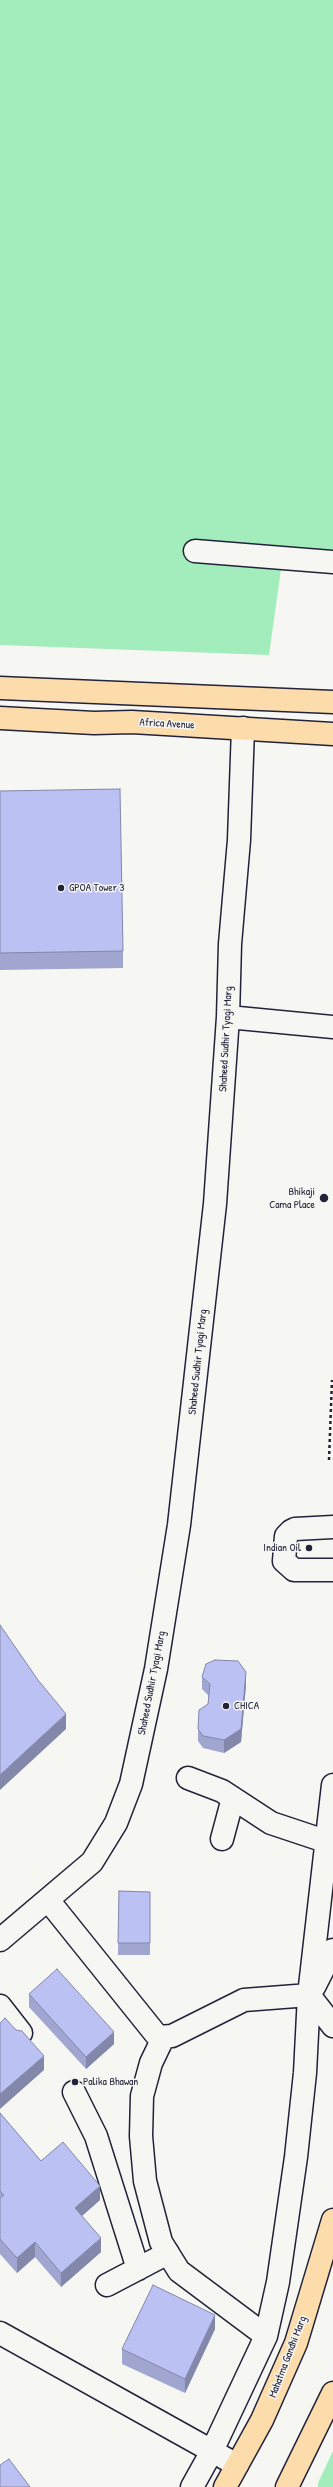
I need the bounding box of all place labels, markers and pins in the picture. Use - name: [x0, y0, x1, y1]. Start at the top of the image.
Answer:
- place label: GPOA Tower 3: [69, 881, 124, 895]
- marker: GPOA Tower 3: [56, 883, 66, 893]
- place label: Bhikaji Cama Place: [269, 1185, 315, 1211]
- marker: Bhikaji Cama Place: [318, 1192, 330, 1204]
- place label: Indian Oil: [263, 1541, 301, 1555]
- marker: Indian Oil: [304, 1543, 314, 1553]
- place label: CHICA: [234, 1699, 259, 1713]
- marker: CHICA: [221, 1701, 231, 1711]
- place label: Palika Bhawan: [83, 2075, 138, 2089]
- marker: Palika Bhawan: [70, 2077, 80, 2087]

